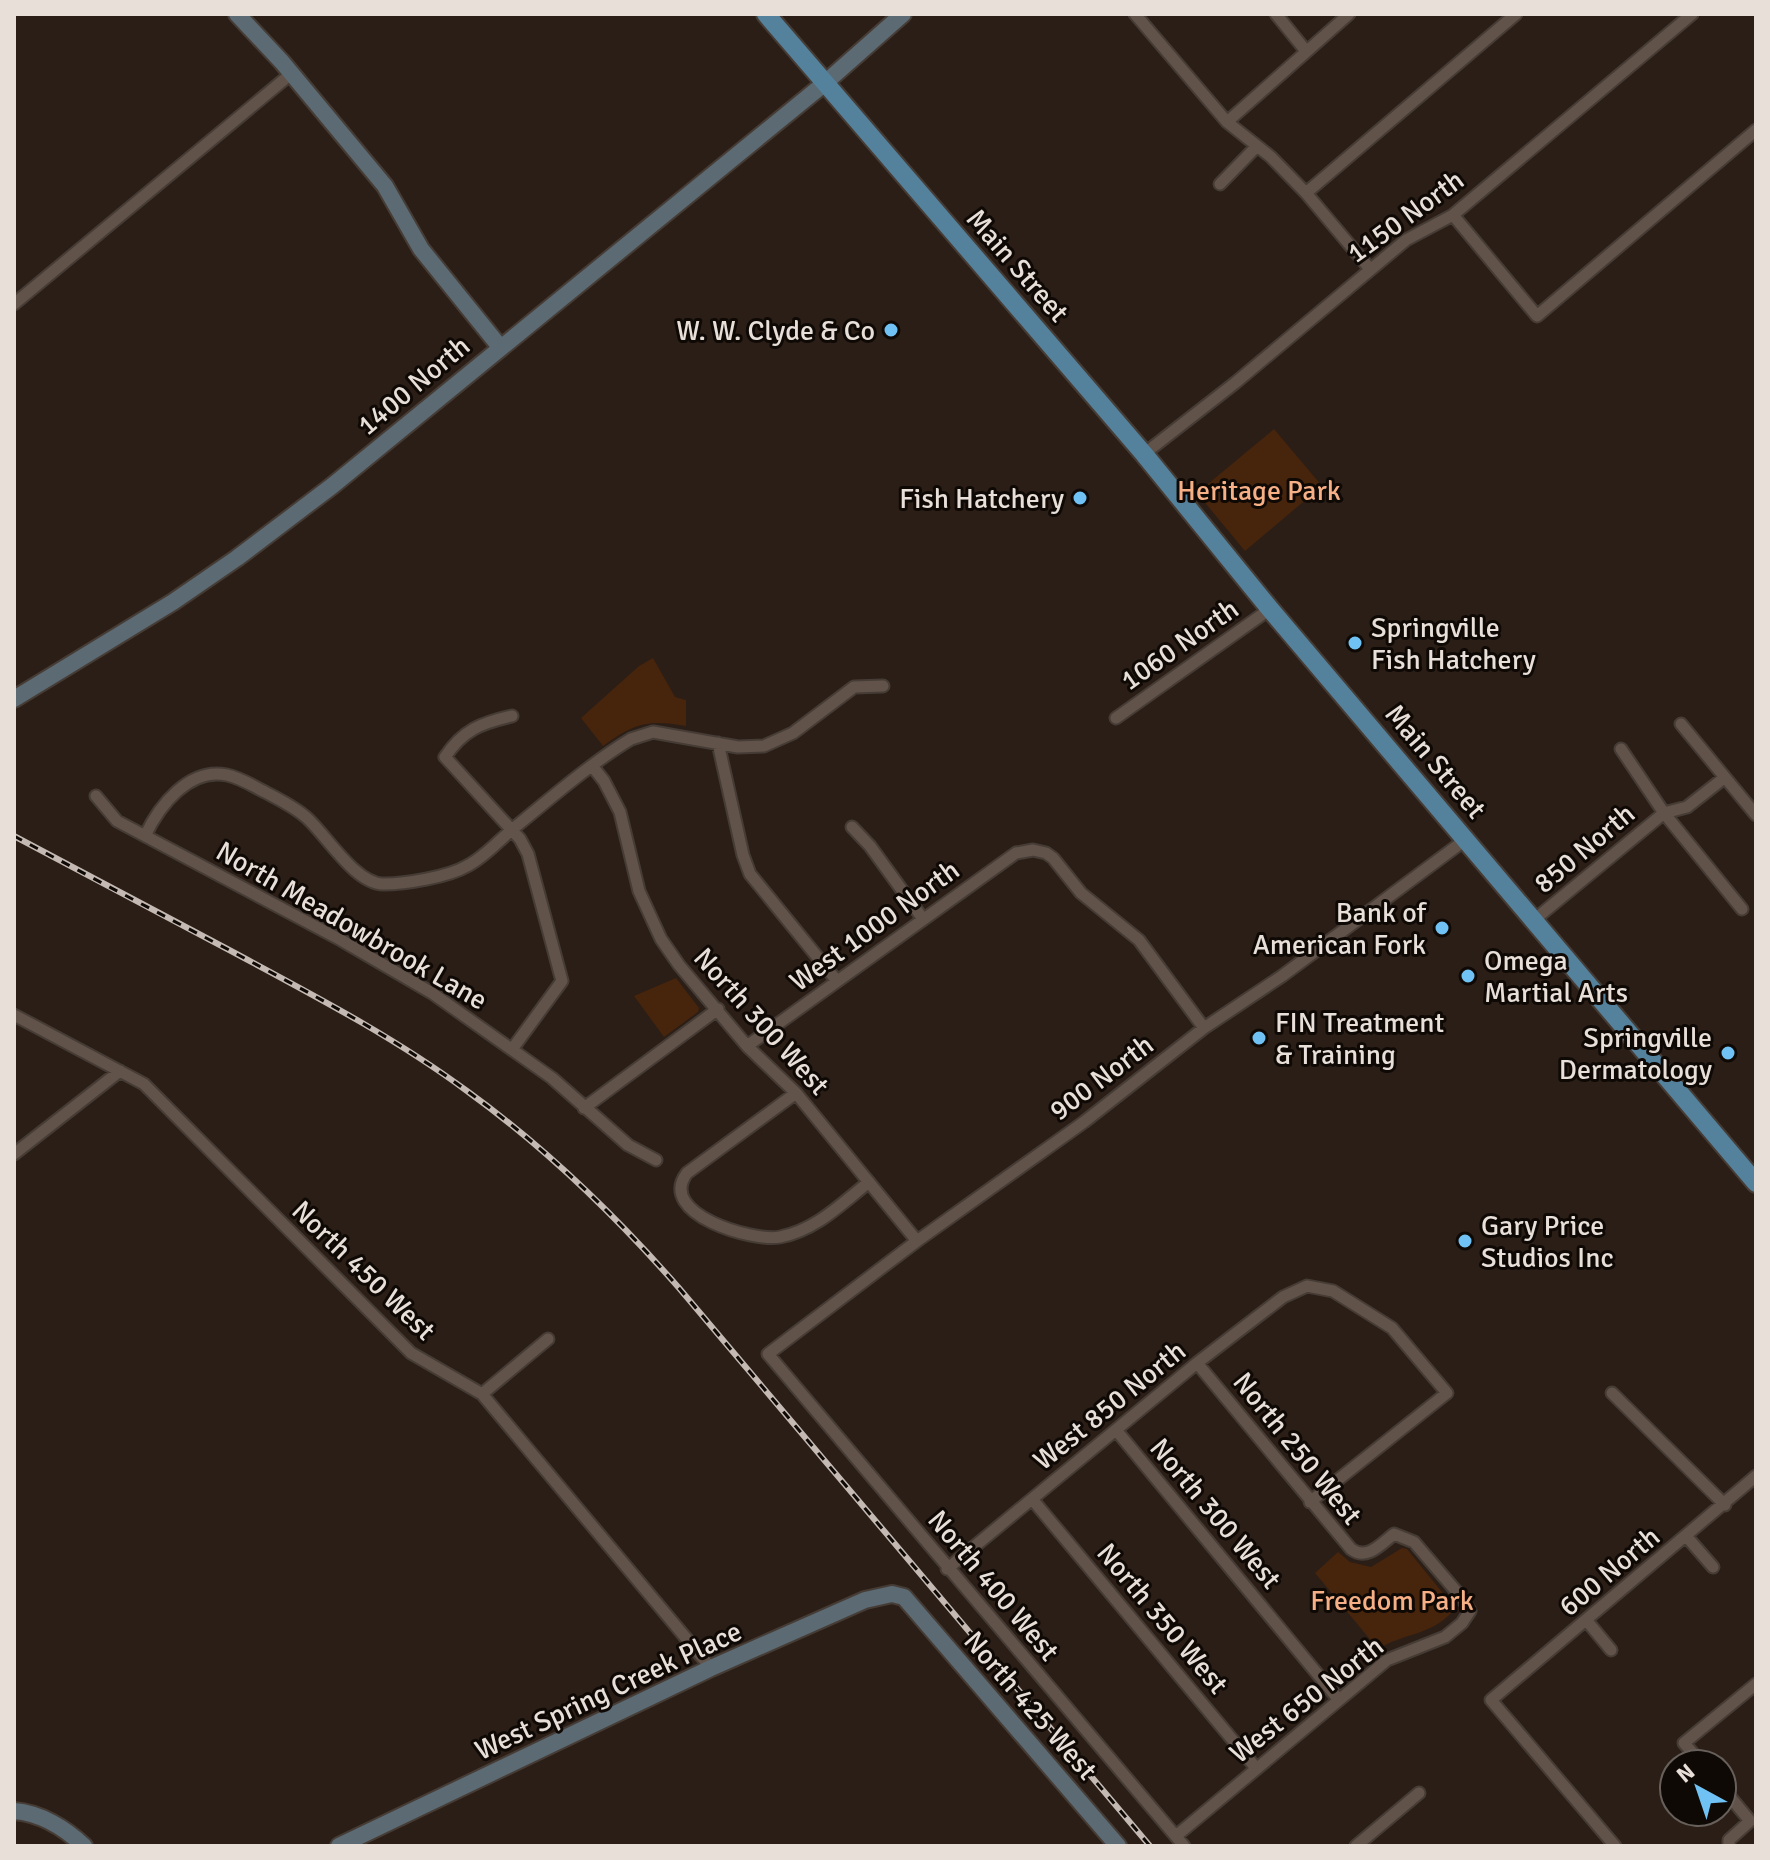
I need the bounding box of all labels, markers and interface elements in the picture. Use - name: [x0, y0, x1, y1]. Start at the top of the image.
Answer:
- street label: 1150 North: [1341, 163, 1471, 271]
- street label: Main Street: [959, 202, 1076, 329]
- place label: W. W. Clyde & Co: [676, 314, 875, 348]
- marker: W. W. Clyde & Co: [882, 321, 900, 339]
- street label: 1400 North: [351, 329, 477, 443]
- park label: Heritage Park: [1177, 474, 1341, 508]
- place label: Fish Hatchery: [899, 482, 1064, 516]
- marker: Fish Hatchery: [1071, 489, 1089, 507]
- street label: 1060 North: [1114, 592, 1245, 698]
- place label: Springville Fish Hatchery: [1371, 611, 1536, 677]
- marker: Springville Fish Hatchery: [1346, 634, 1364, 652]
- street label: Main Street: [1378, 698, 1493, 826]
- street label: 850 North: [1527, 797, 1642, 901]
- street label: North Meadowbrook Lane: [210, 834, 493, 1017]
- street label: West 1000 North: [783, 853, 966, 999]
- place label: Bank of American Fork: [1253, 896, 1428, 962]
- marker: Bank of American Fork: [1433, 919, 1451, 937]
- street label: North 300 West: [686, 941, 836, 1102]
- place label: Omega Martial Arts: [1484, 944, 1628, 1010]
- marker: Omega Martial Arts: [1459, 967, 1477, 985]
- place label: FIN Treatment & Training: [1275, 1006, 1445, 1072]
- place label: Springville Dermatology: [1559, 1021, 1712, 1087]
- street label: 900 North: [1043, 1028, 1160, 1128]
- marker: FIN Treatment & Training: [1250, 1029, 1268, 1047]
- marker: Springville Dermatology: [1719, 1044, 1737, 1062]
- street label: North 450 West: [285, 1194, 442, 1348]
- place label: Gary Price Studios Inc: [1481, 1209, 1614, 1275]
- marker: Gary Price Studios Inc: [1456, 1232, 1474, 1250]
- street label: West 850 North: [1027, 1334, 1193, 1478]
- street label: North 250 West: [1225, 1366, 1369, 1532]
- street label: North 300 West: [1142, 1431, 1288, 1596]
- street label: North 400 West: [920, 1503, 1066, 1668]
- street label: 600 North: [1552, 1520, 1667, 1624]
- street label: North 350 West: [1089, 1536, 1235, 1701]
- park label: Freedom Park: [1310, 1584, 1474, 1618]
- street label: West Spring Creek Place: [470, 1614, 747, 1768]
- street label: North 425 West: [956, 1624, 1104, 1787]
- street label: West 650 North: [1223, 1629, 1390, 1770]
- north arrow: [1658, 1748, 1738, 1828]
- text: N: [1671, 1758, 1700, 1788]

